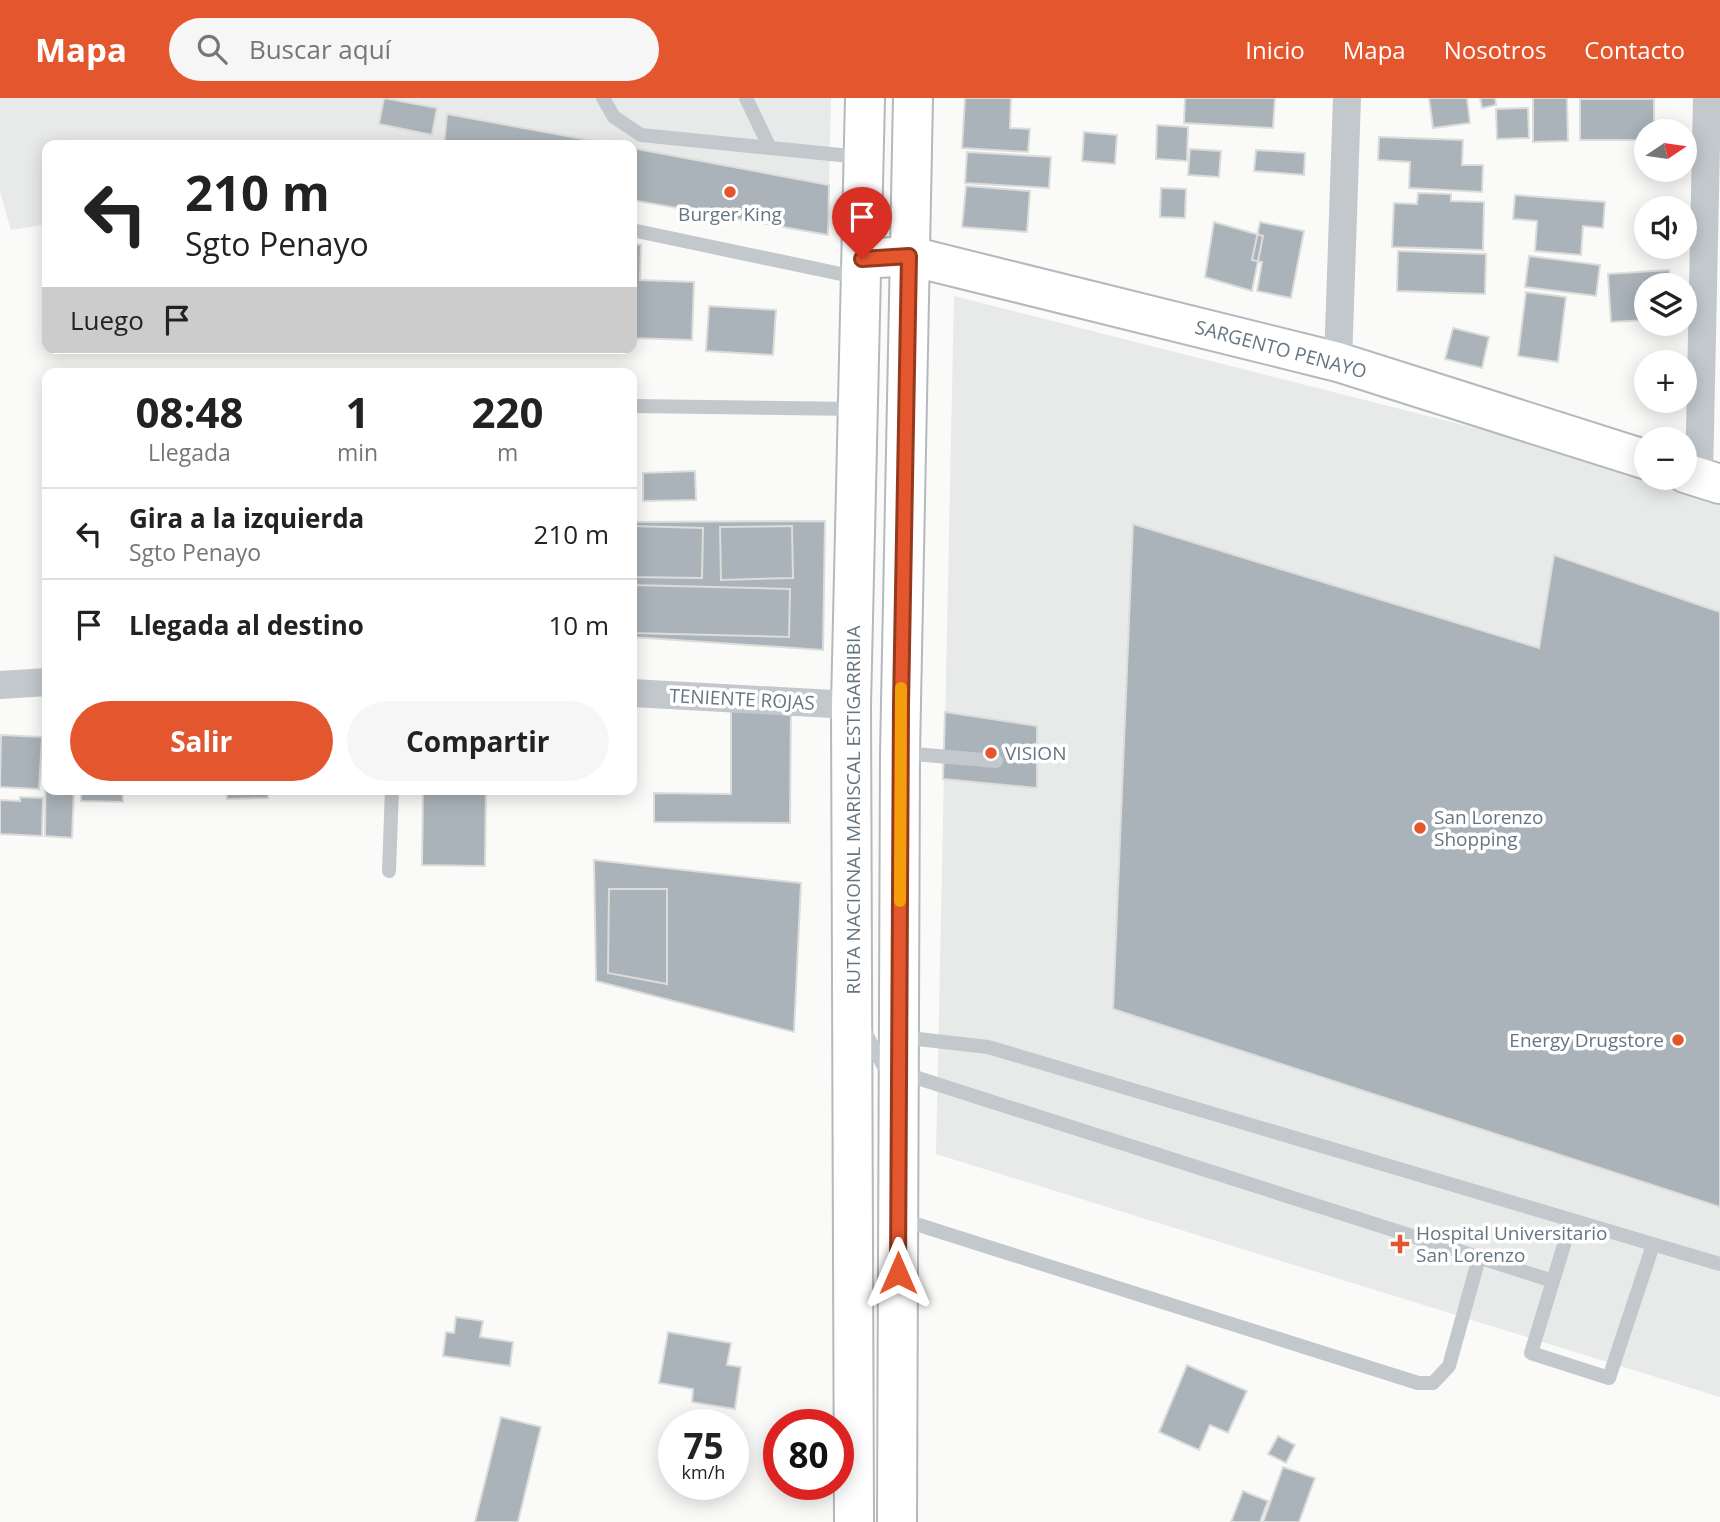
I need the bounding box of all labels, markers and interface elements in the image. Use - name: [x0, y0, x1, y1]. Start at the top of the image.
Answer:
- search box: [169, 18, 659, 81]
- text: Mapa: [35, 27, 127, 72]
- icon: search: [193, 30, 231, 68]
- text: Buscar aquí: [249, 31, 391, 67]
- text: Inicio: [1245, 33, 1305, 66]
- text: Mapa: [1343, 33, 1406, 66]
- text: Nosotros: [1444, 33, 1546, 66]
- text: Contacto: [1584, 33, 1685, 66]
- north arrow: [1634, 119, 1698, 182]
- map controls: [1634, 119, 1697, 490]
- text: 210 m: [185, 159, 330, 225]
- icon: left: [70, 168, 161, 259]
- marker: Burger King: [722, 184, 738, 200]
- pin: [832, 187, 892, 259]
- button: sound: [1634, 196, 1697, 259]
- icon: arrive: [843, 198, 881, 236]
- place label: Burger King: [678, 201, 782, 227]
- text: Sgto Penayo: [185, 222, 369, 265]
- button: layers: [1634, 273, 1697, 336]
- icon: arrive: [158, 301, 196, 339]
- text: Luego: [70, 302, 144, 338]
- street label: SARGENTO PENAYO: [1192, 314, 1370, 384]
- button: +: [1634, 350, 1697, 413]
- text: 08:48: [135, 383, 243, 440]
- text: 1: [345, 383, 370, 440]
- text: 220: [472, 383, 544, 440]
- button: −: [1634, 427, 1697, 490]
- text: Llegada: [148, 436, 231, 468]
- text: min: [337, 436, 378, 468]
- text: m: [497, 436, 518, 468]
- text: Gira a la izquierda: [129, 500, 364, 536]
- icon: left: [70, 515, 108, 553]
- text: 210 m: [534, 516, 609, 552]
- text: Sgto Penayo: [129, 536, 261, 568]
- icon: arrive: [70, 606, 108, 644]
- text: Llegada al destino: [129, 607, 364, 643]
- text: 10 m: [548, 607, 609, 643]
- street label: RUTA NACIONAL MARISCAL ESTIGARRIBIA: [840, 626, 866, 994]
- street label: TENIENTE ROJAS: [669, 682, 815, 716]
- button: Salir: [70, 701, 333, 781]
- button: Compartir: [347, 701, 609, 781]
- place label: VISION: [1005, 740, 1066, 766]
- marker: VISION: [983, 745, 999, 761]
- place label: San Lorenzo Shopping: [1434, 804, 1543, 852]
- marker: San Lorenzo Shopping: [1412, 820, 1428, 836]
- place label: Energy Drugstore: [1509, 1027, 1664, 1053]
- marker: Energy Drugstore: [1670, 1032, 1686, 1048]
- place label: Hospital Universitario San Lorenzo: [1416, 1220, 1607, 1268]
- marker: Hospital Universitario San Lorenzo: [1390, 1234, 1410, 1254]
- position arrow: [861, 1236, 935, 1310]
- speed limit sign: 80: [763, 1409, 854, 1500]
- text: 75: [683, 1422, 724, 1469]
- text: km/h: [682, 1460, 725, 1484]

